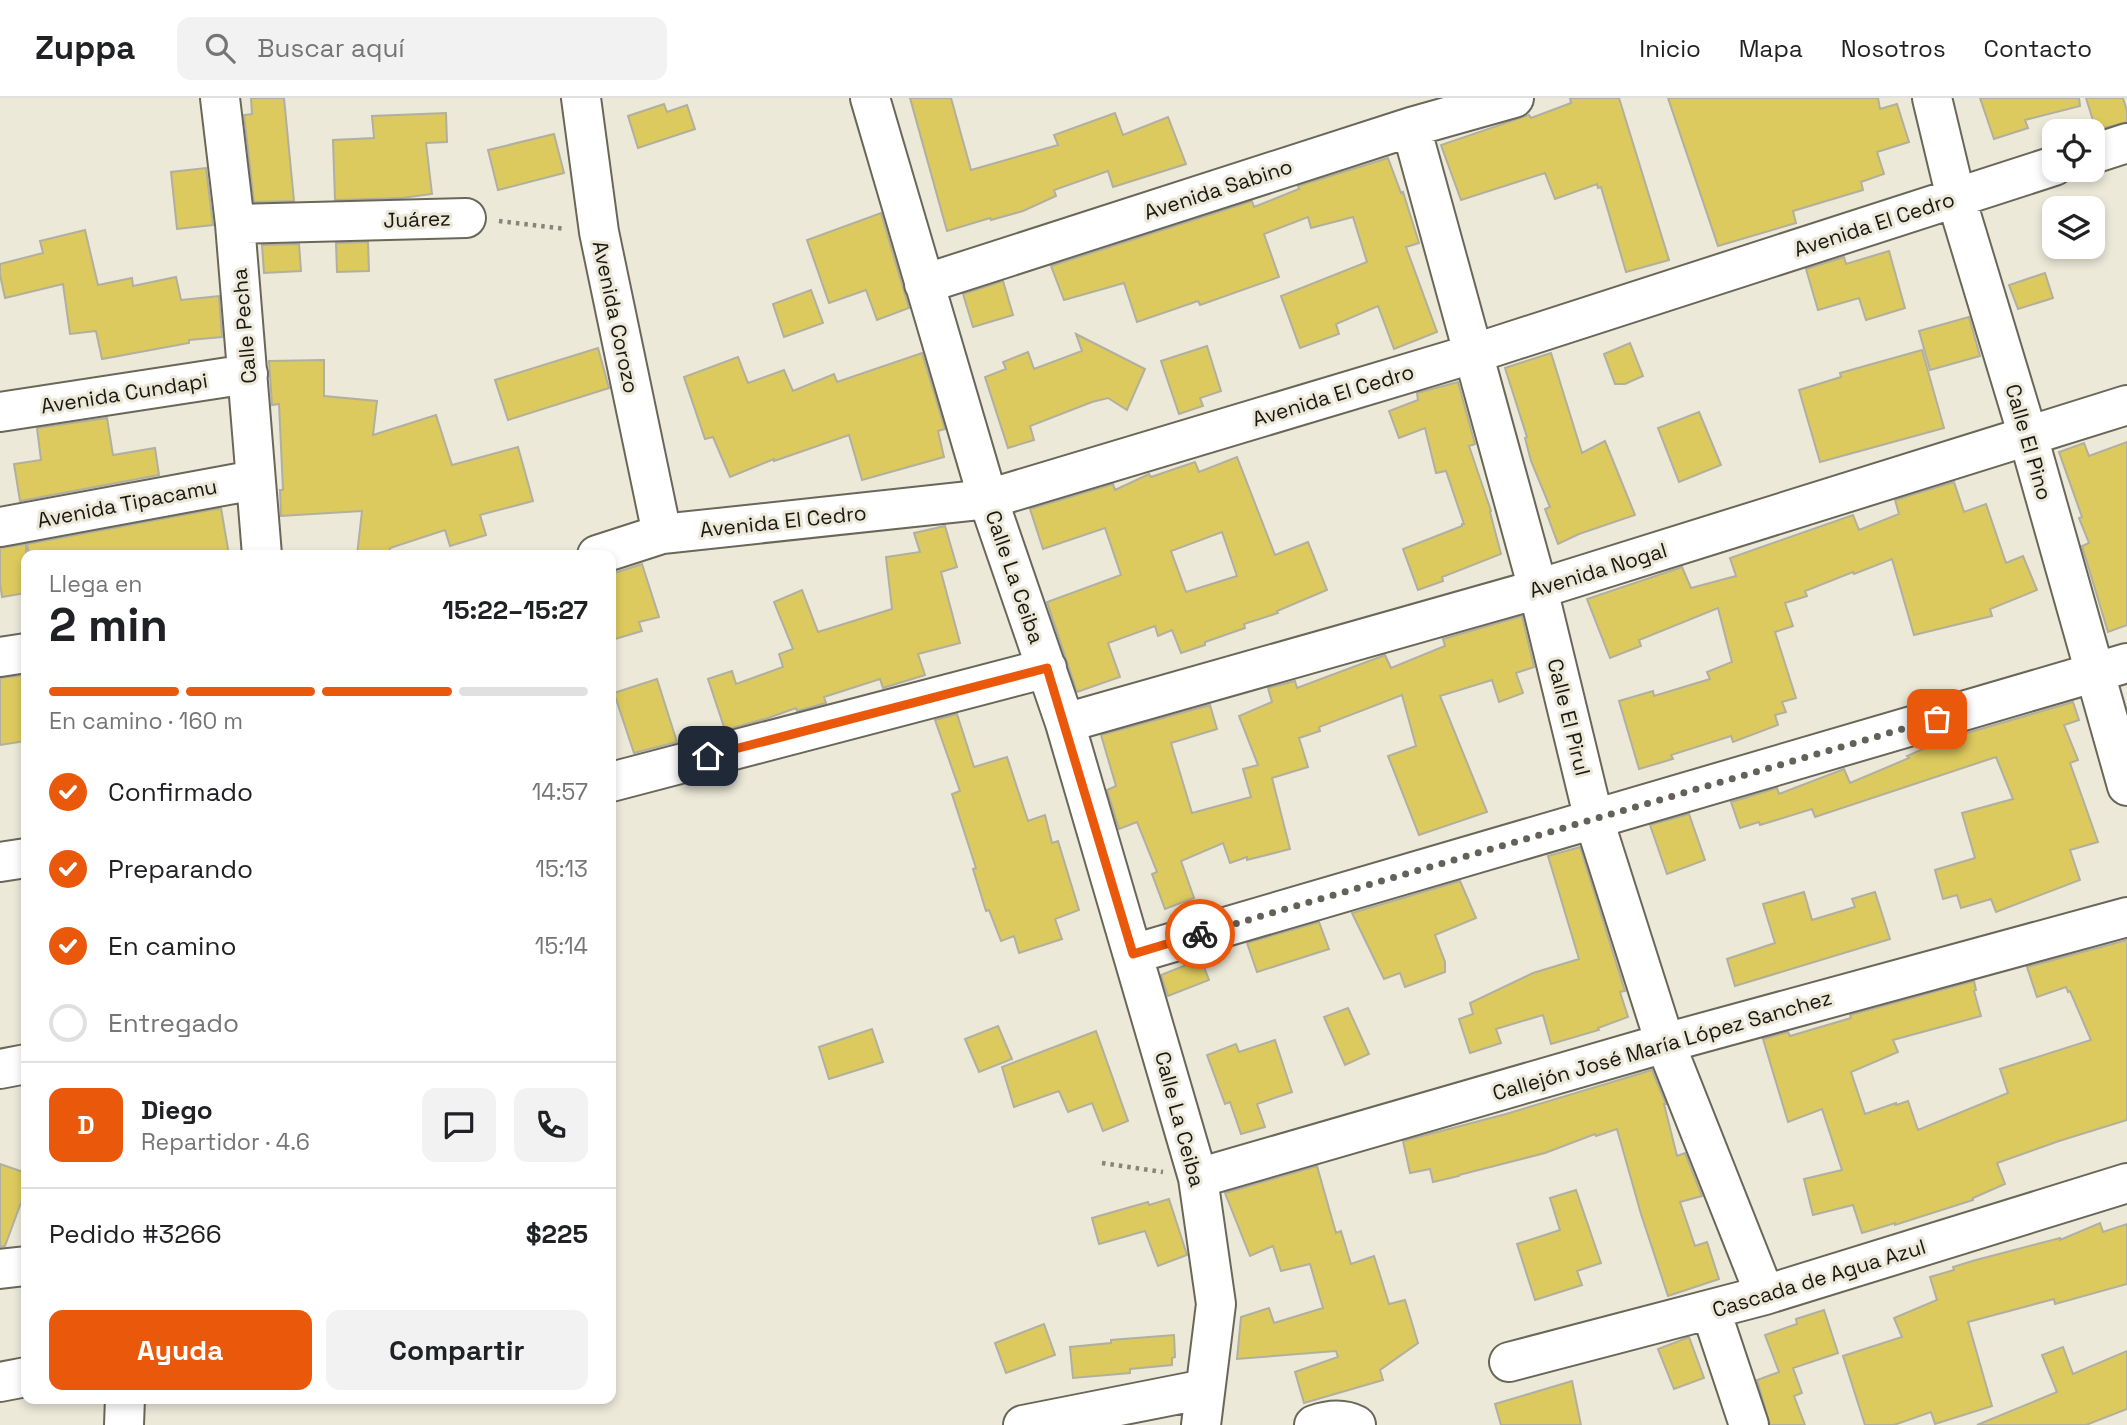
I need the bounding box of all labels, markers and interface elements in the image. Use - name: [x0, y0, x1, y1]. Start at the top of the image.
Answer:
- search box: [177, 17, 667, 80]
- text: Zuppa: [35, 27, 135, 69]
- icon: search: [201, 29, 239, 67]
- text: Buscar aquí: [257, 31, 405, 65]
- text: Inicio: [1639, 33, 1701, 64]
- text: Mapa: [1739, 33, 1803, 64]
- text: Nosotros: [1841, 33, 1946, 64]
- text: Contacto: [1984, 33, 2092, 64]
- map controls: [2042, 119, 2105, 259]
- button: locate: [2042, 119, 2105, 182]
- street label: Avenida Sabino: [1140, 152, 1296, 226]
- street label: Avenida El Cedro: [1790, 185, 1958, 263]
- button: layers: [2042, 196, 2105, 259]
- street label: Juárez: [383, 204, 451, 234]
- street label: Avenida Corozo: [587, 238, 645, 396]
- street label: Calle Pecha: [226, 267, 262, 385]
- street label: Avenida El Cedro: [1249, 358, 1417, 432]
- street label: Avenida Cundapi: [39, 366, 209, 420]
- street label: Calle El Pino: [2000, 381, 2058, 503]
- street label: Avenida Tipacamu: [35, 472, 219, 534]
- street label: Avenida El Cedro: [698, 499, 868, 543]
- street label: Calle La Ceiba: [980, 507, 1050, 647]
- street label: Avenida Nogal: [1526, 536, 1670, 604]
- text: Llega en: [49, 569, 142, 599]
- text: 15:22–15:27: [442, 593, 588, 627]
- text: 2 min: [49, 596, 168, 654]
- street label: Calle El Pirul: [1541, 656, 1597, 778]
- pin: [1907, 689, 1967, 749]
- icon: bag: [1918, 700, 1956, 738]
- text: En camino · 160 m: [49, 706, 243, 736]
- pin: [678, 726, 738, 786]
- icon: home: [689, 737, 727, 775]
- icon: check: [49, 773, 87, 811]
- text: Confirmado: [108, 775, 253, 809]
- text: 14:57: [532, 777, 588, 807]
- icon: check: [49, 850, 87, 888]
- text: Preparando: [108, 852, 253, 886]
- text: 15:13: [535, 854, 588, 884]
- courier: [1165, 899, 1235, 969]
- icon: bike: [1181, 915, 1219, 953]
- icon: check: [49, 927, 87, 965]
- text: En camino: [108, 929, 237, 963]
- text: 15:14: [535, 931, 588, 961]
- street label: Callejón José María López Sanchez: [1489, 984, 1835, 1106]
- text: Entregado: [108, 1006, 239, 1040]
- street label: Calle La Ceiba: [1149, 1048, 1211, 1190]
- button: chat: [422, 1088, 496, 1162]
- button: phone: [514, 1088, 588, 1162]
- text: Diego: [141, 1093, 213, 1127]
- text: D: [77, 1108, 95, 1142]
- text: Repartidor · 4.6: [141, 1127, 310, 1157]
- text: Pedido #3266: [49, 1217, 222, 1251]
- text: $225: [526, 1217, 588, 1251]
- street label: Cascada de Agua Azul: [1709, 1233, 1929, 1323]
- button: Ayuda: [49, 1310, 312, 1390]
- button: Compartir: [326, 1310, 588, 1390]

